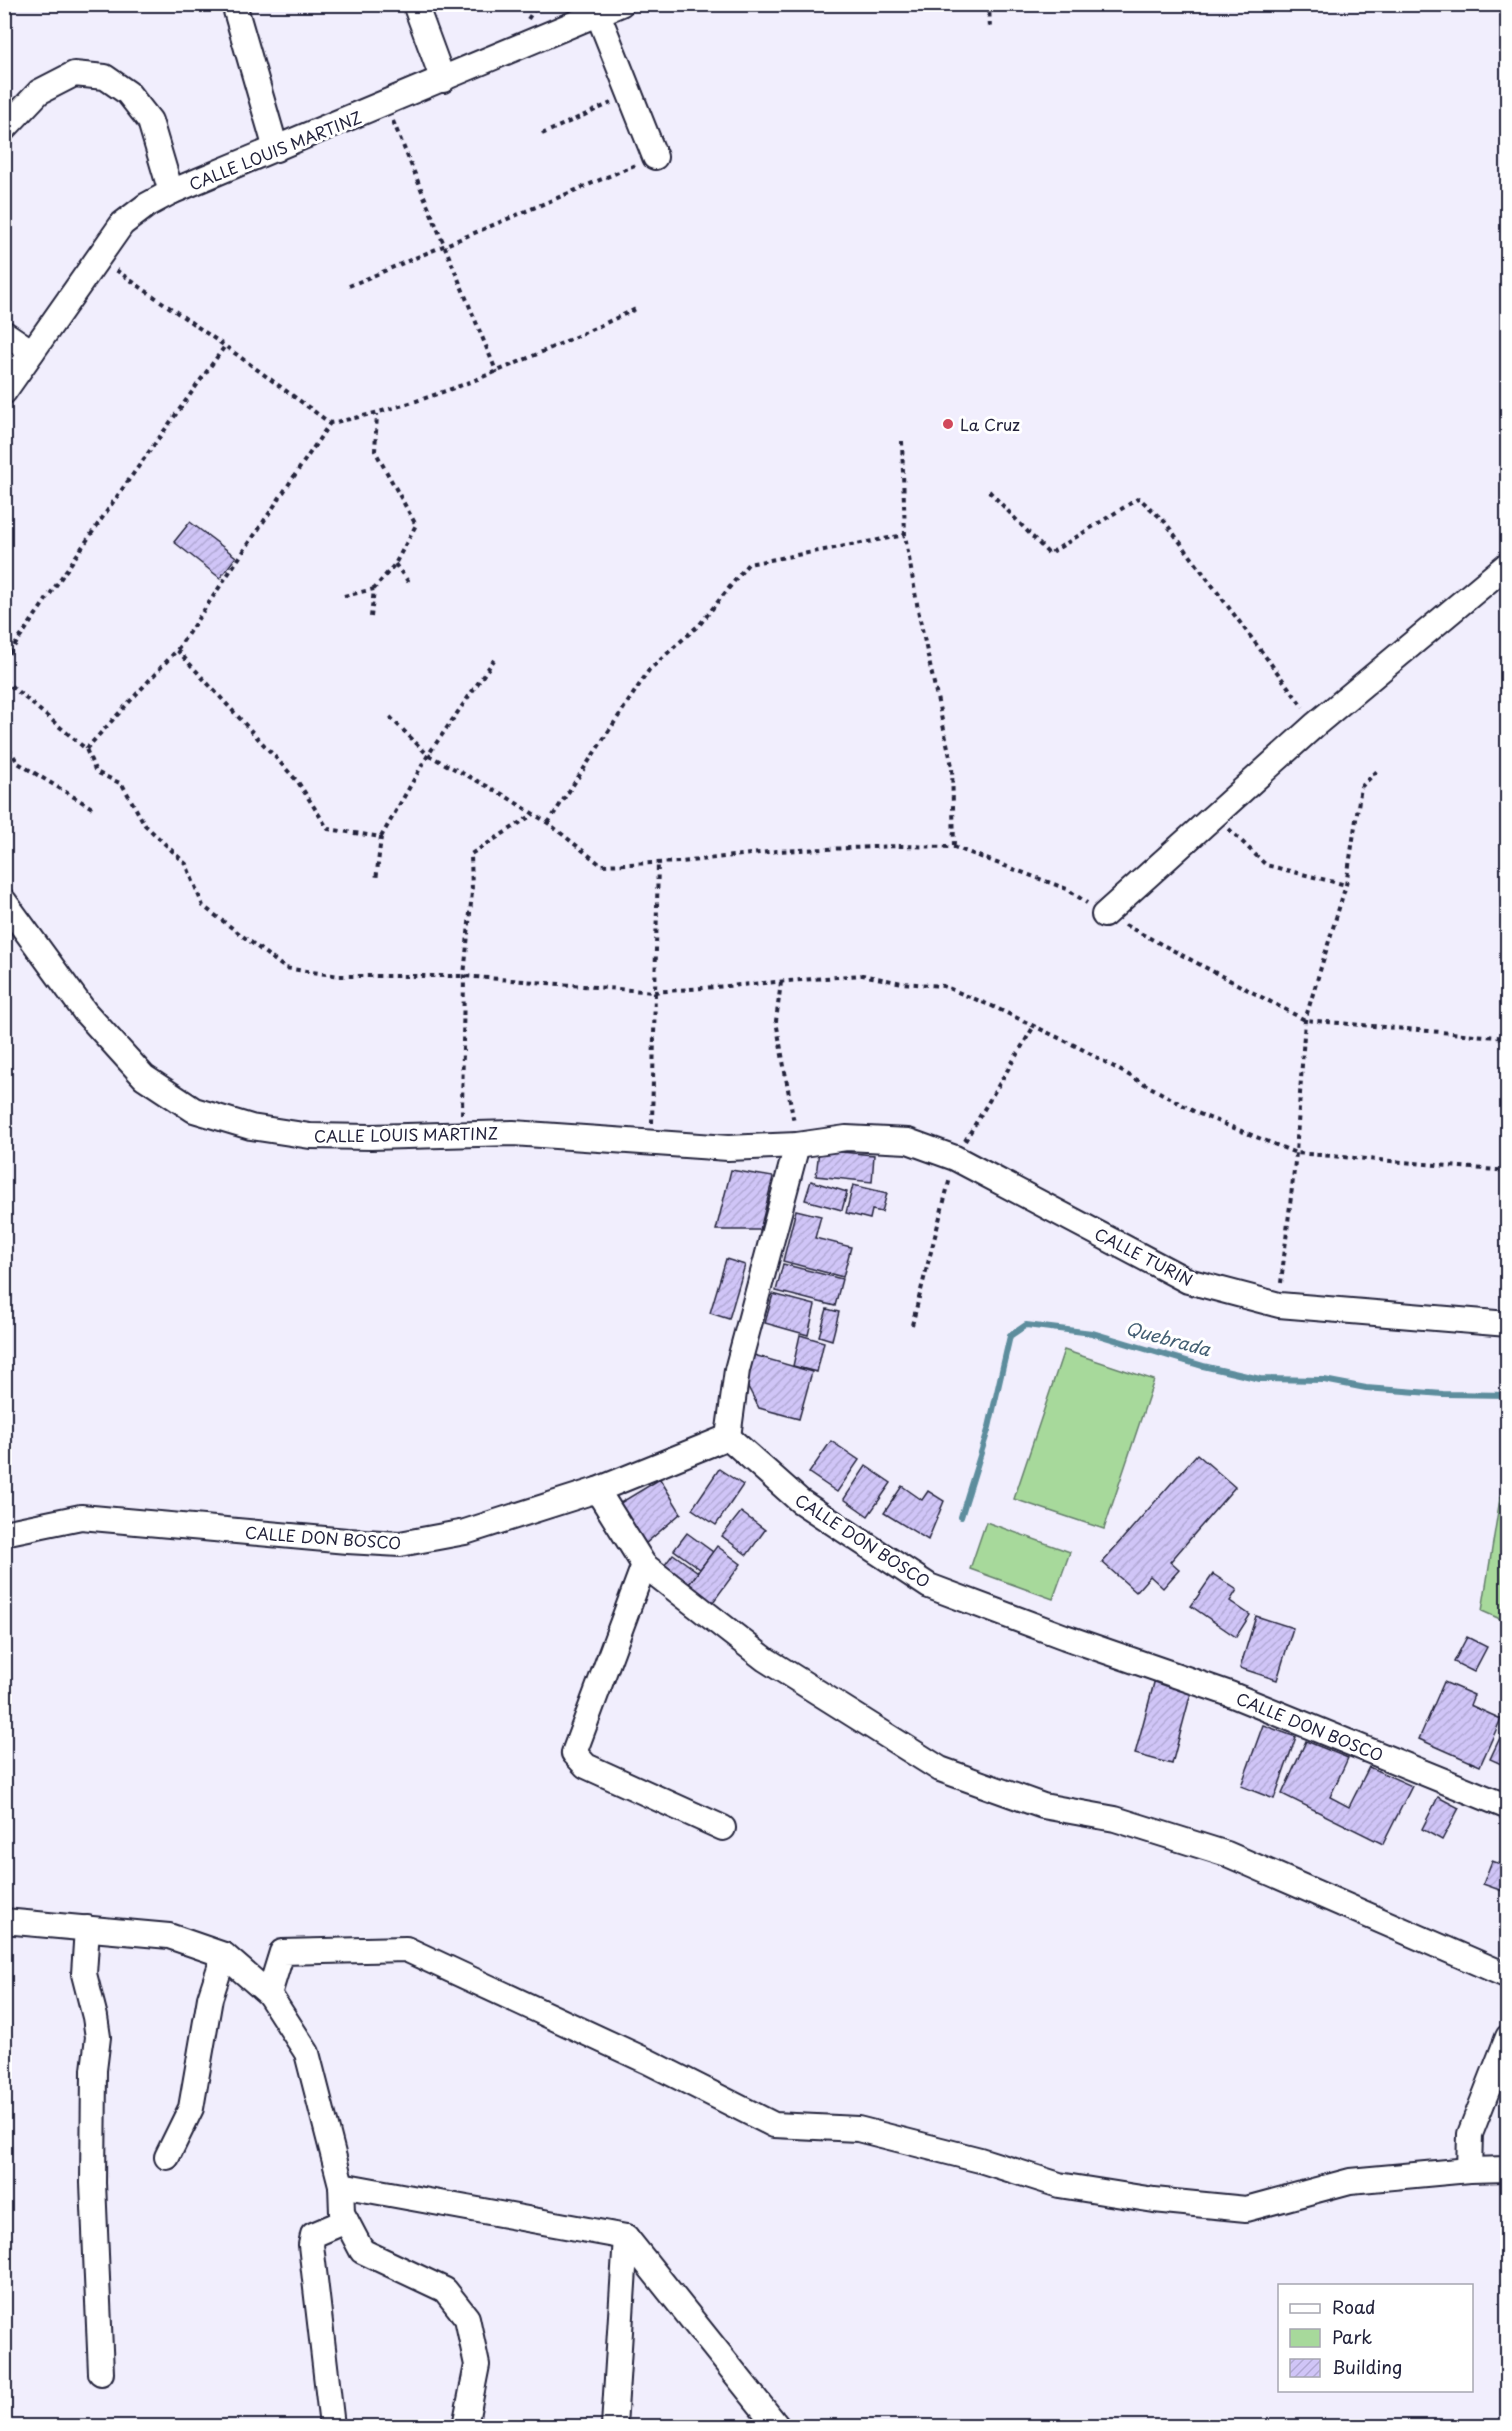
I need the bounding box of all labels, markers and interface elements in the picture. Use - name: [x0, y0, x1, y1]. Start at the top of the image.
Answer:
- street label: CALLE LOUIS MARTINZ: [185, 104, 365, 196]
- place label: La Cruz: [960, 412, 1020, 436]
- marker: La Cruz: [941, 417, 955, 431]
- street label: CALLE LOUIS MARTINZ: [314, 1120, 498, 1148]
- street label: CALLE TURIN: [1091, 1221, 1197, 1291]
- water label: Quebrada: [1123, 1314, 1214, 1362]
- street label: CALLE DON BOSCO: [791, 1487, 935, 1593]
- street label: CALLE DON BOSCO: [244, 1520, 402, 1554]
- street label: CALLE DON BOSCO: [1233, 1686, 1387, 1766]
- legend: [1278, 2284, 1473, 2392]
- text: Road: [1332, 2293, 1376, 2320]
- text: Park: [1332, 2323, 1372, 2350]
- text: Building: [1332, 2353, 1402, 2380]

